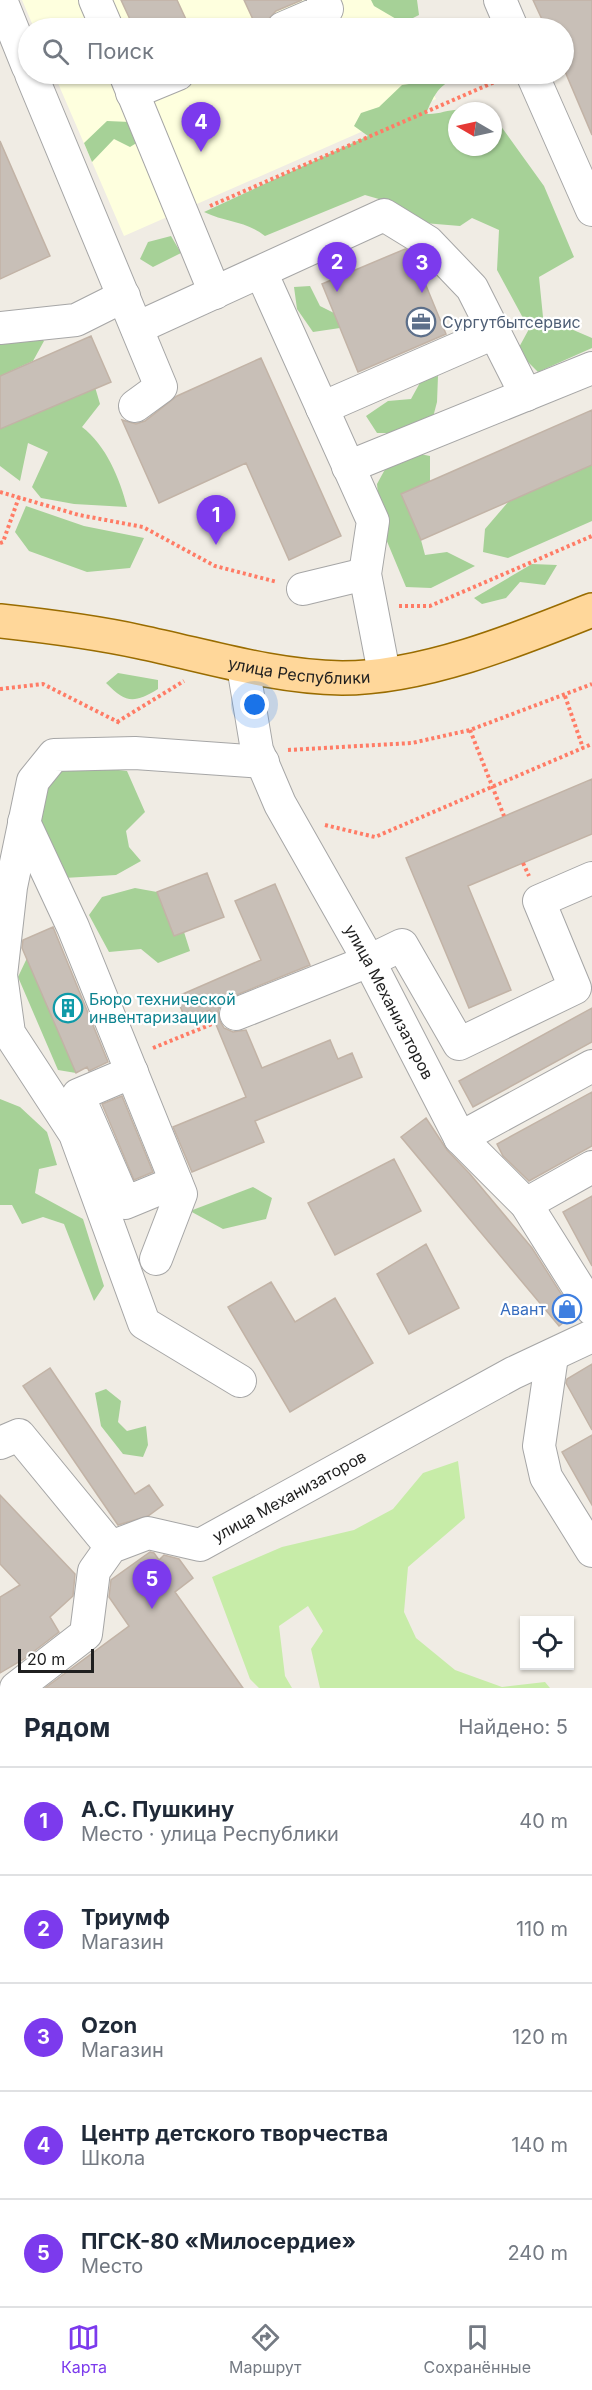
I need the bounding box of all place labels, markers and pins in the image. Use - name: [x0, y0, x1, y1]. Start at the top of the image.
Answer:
- pin: 4: [182, 102, 220, 152]
- pin: 2: [318, 242, 356, 292]
- pin: 3: [402, 244, 442, 293]
- office icon: Сургутбытсервис: [405, 306, 437, 338]
- place label: Сургутбытсервис: [442, 312, 581, 332]
- pin: 1: [196, 496, 236, 545]
- place label: Бюро технической инвентаризации: [89, 989, 236, 1027]
- building icon: Бюро технической инвентаризации: [52, 992, 84, 1024]
- shop icon: Авант: [551, 1293, 583, 1325]
- place label: Авант: [500, 1299, 547, 1319]
- pin: 5: [132, 1560, 172, 1609]

